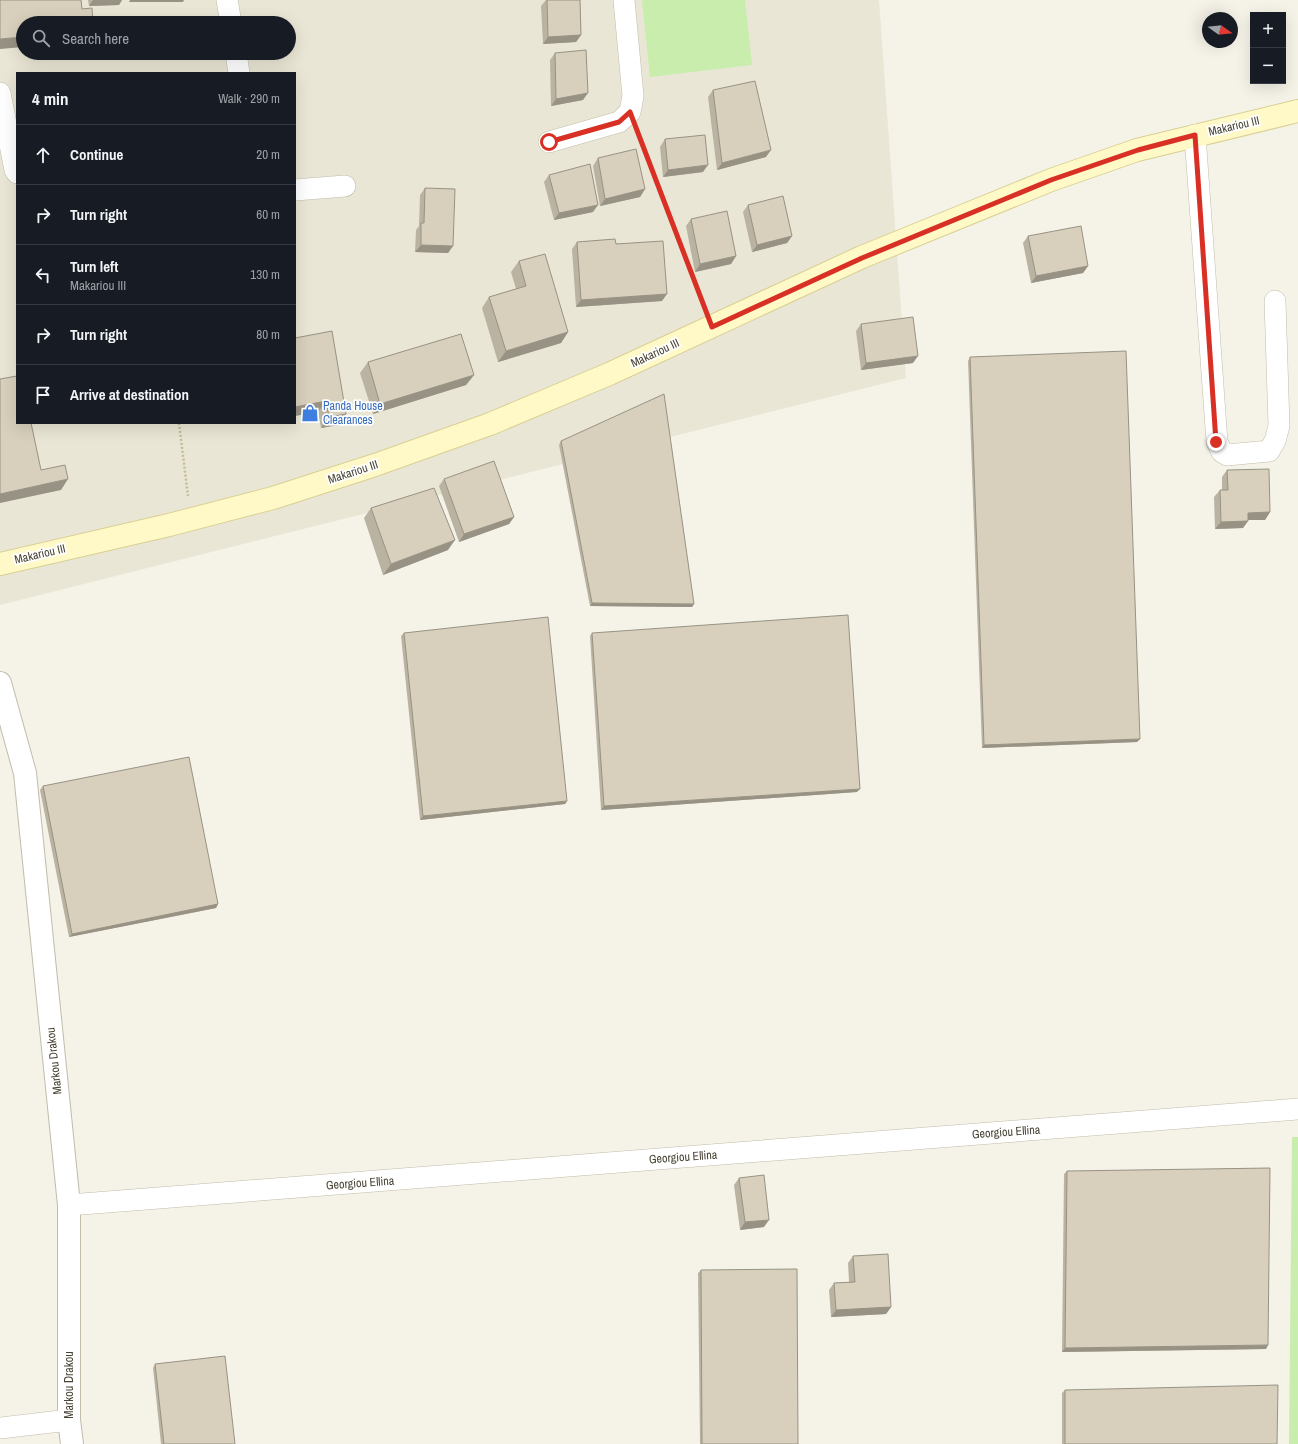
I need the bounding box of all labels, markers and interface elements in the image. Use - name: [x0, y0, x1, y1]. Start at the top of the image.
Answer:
- north arrow: [1202, 12, 1238, 48]
- map controls: [1250, 12, 1286, 84]
- button: +: [1250, 12, 1286, 48]
- search box: [16, 16, 296, 60]
- icon: search: [30, 27, 52, 49]
- text: Search here: [62, 28, 129, 49]
- button: −: [1250, 48, 1286, 84]
- text: 4 min: [32, 87, 68, 110]
- text: Walk · 290 m: [218, 90, 280, 107]
- street label: Makariou III: [1207, 112, 1261, 140]
- route start: [540, 133, 558, 151]
- icon: ahead: [32, 144, 54, 166]
- text: Continue: [70, 144, 123, 165]
- text: 20 m: [256, 146, 280, 163]
- icon: right: [32, 204, 54, 226]
- text: Turn right: [70, 204, 127, 225]
- text: 60 m: [256, 206, 280, 223]
- text: Turn left: [70, 256, 118, 277]
- icon: left: [32, 264, 54, 286]
- text: 130 m: [250, 266, 280, 283]
- text: Makariou III: [70, 277, 126, 294]
- icon: right: [32, 324, 54, 346]
- text: Turn right: [70, 324, 127, 345]
- text: 80 m: [256, 326, 280, 343]
- street label: Makariou III: [628, 335, 682, 371]
- icon: arrive: [32, 384, 54, 406]
- text: Arrive at destination: [70, 384, 189, 405]
- place label: Panda House Clearances: [323, 398, 383, 428]
- shop icon: Panda House Clearances: [300, 403, 320, 423]
- route end: [1207, 433, 1225, 451]
- street label: Makariou III: [326, 456, 380, 488]
- street label: Makariou III: [13, 540, 67, 568]
- street label: Markou Drakou: [43, 1027, 65, 1095]
- street label: Georgiou Ellina: [971, 1122, 1041, 1142]
- street label: Georgiou Ellina: [648, 1147, 718, 1167]
- street label: Georgiou Ellina: [325, 1173, 395, 1193]
- street label: Markou Drakou: [61, 1351, 77, 1419]

